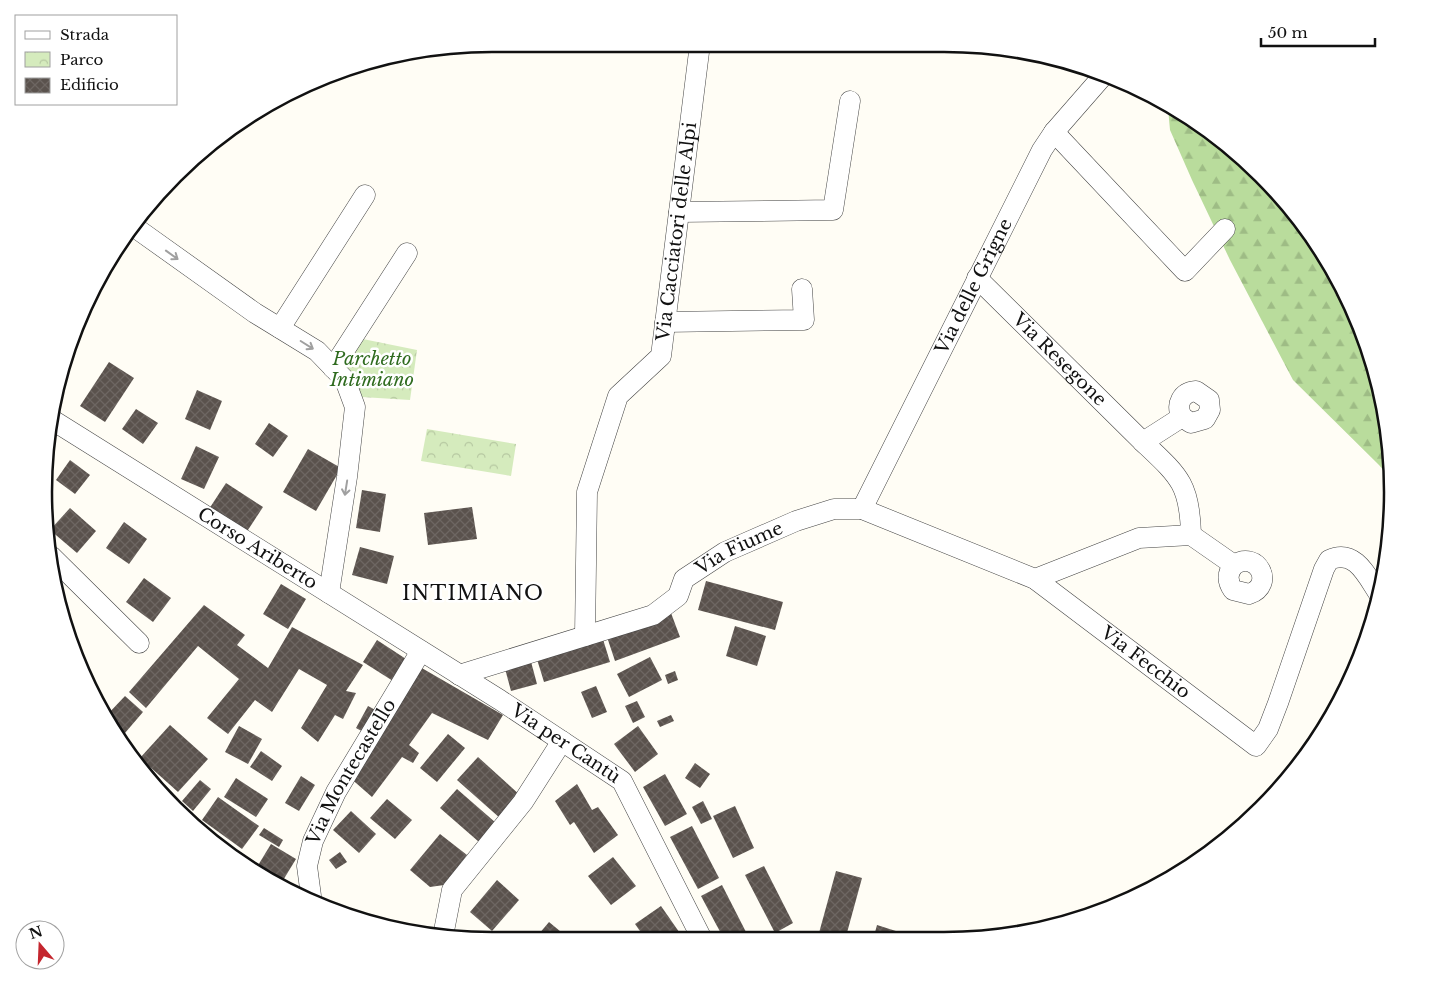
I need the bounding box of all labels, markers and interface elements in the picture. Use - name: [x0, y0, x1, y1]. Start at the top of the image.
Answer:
- legend: [15, 15, 178, 105]
- scale bar: [1261, 15, 1375, 47]
- text: 50 m: [1268, 23, 1308, 42]
- text: Strada: [60, 25, 110, 44]
- text: Parco: [60, 50, 103, 69]
- text: Edificio: [60, 75, 119, 94]
- street label: Via Cacciatori delle Alpi: [652, 121, 701, 343]
- street label: Via delle Grigne: [930, 215, 1017, 359]
- one-way arrow: [165, 250, 179, 260]
- street label: Via Resegone: [1007, 308, 1111, 411]
- one-way arrow: [300, 340, 314, 350]
- park label: Parchetto Intimiano: [329, 348, 414, 391]
- one-way arrow: [340, 480, 350, 496]
- street label: Corso Ariberto: [193, 503, 321, 594]
- street label: Via Fiume: [690, 517, 786, 580]
- district label: INTIMIANO: [402, 581, 544, 605]
- street label: Via Fecchio: [1096, 621, 1195, 703]
- street label: Via Montecastello: [301, 695, 401, 849]
- street label: Via per Cantù: [506, 699, 625, 788]
- north arrow: [15, 920, 65, 970]
- text: N: [27, 922, 45, 943]

